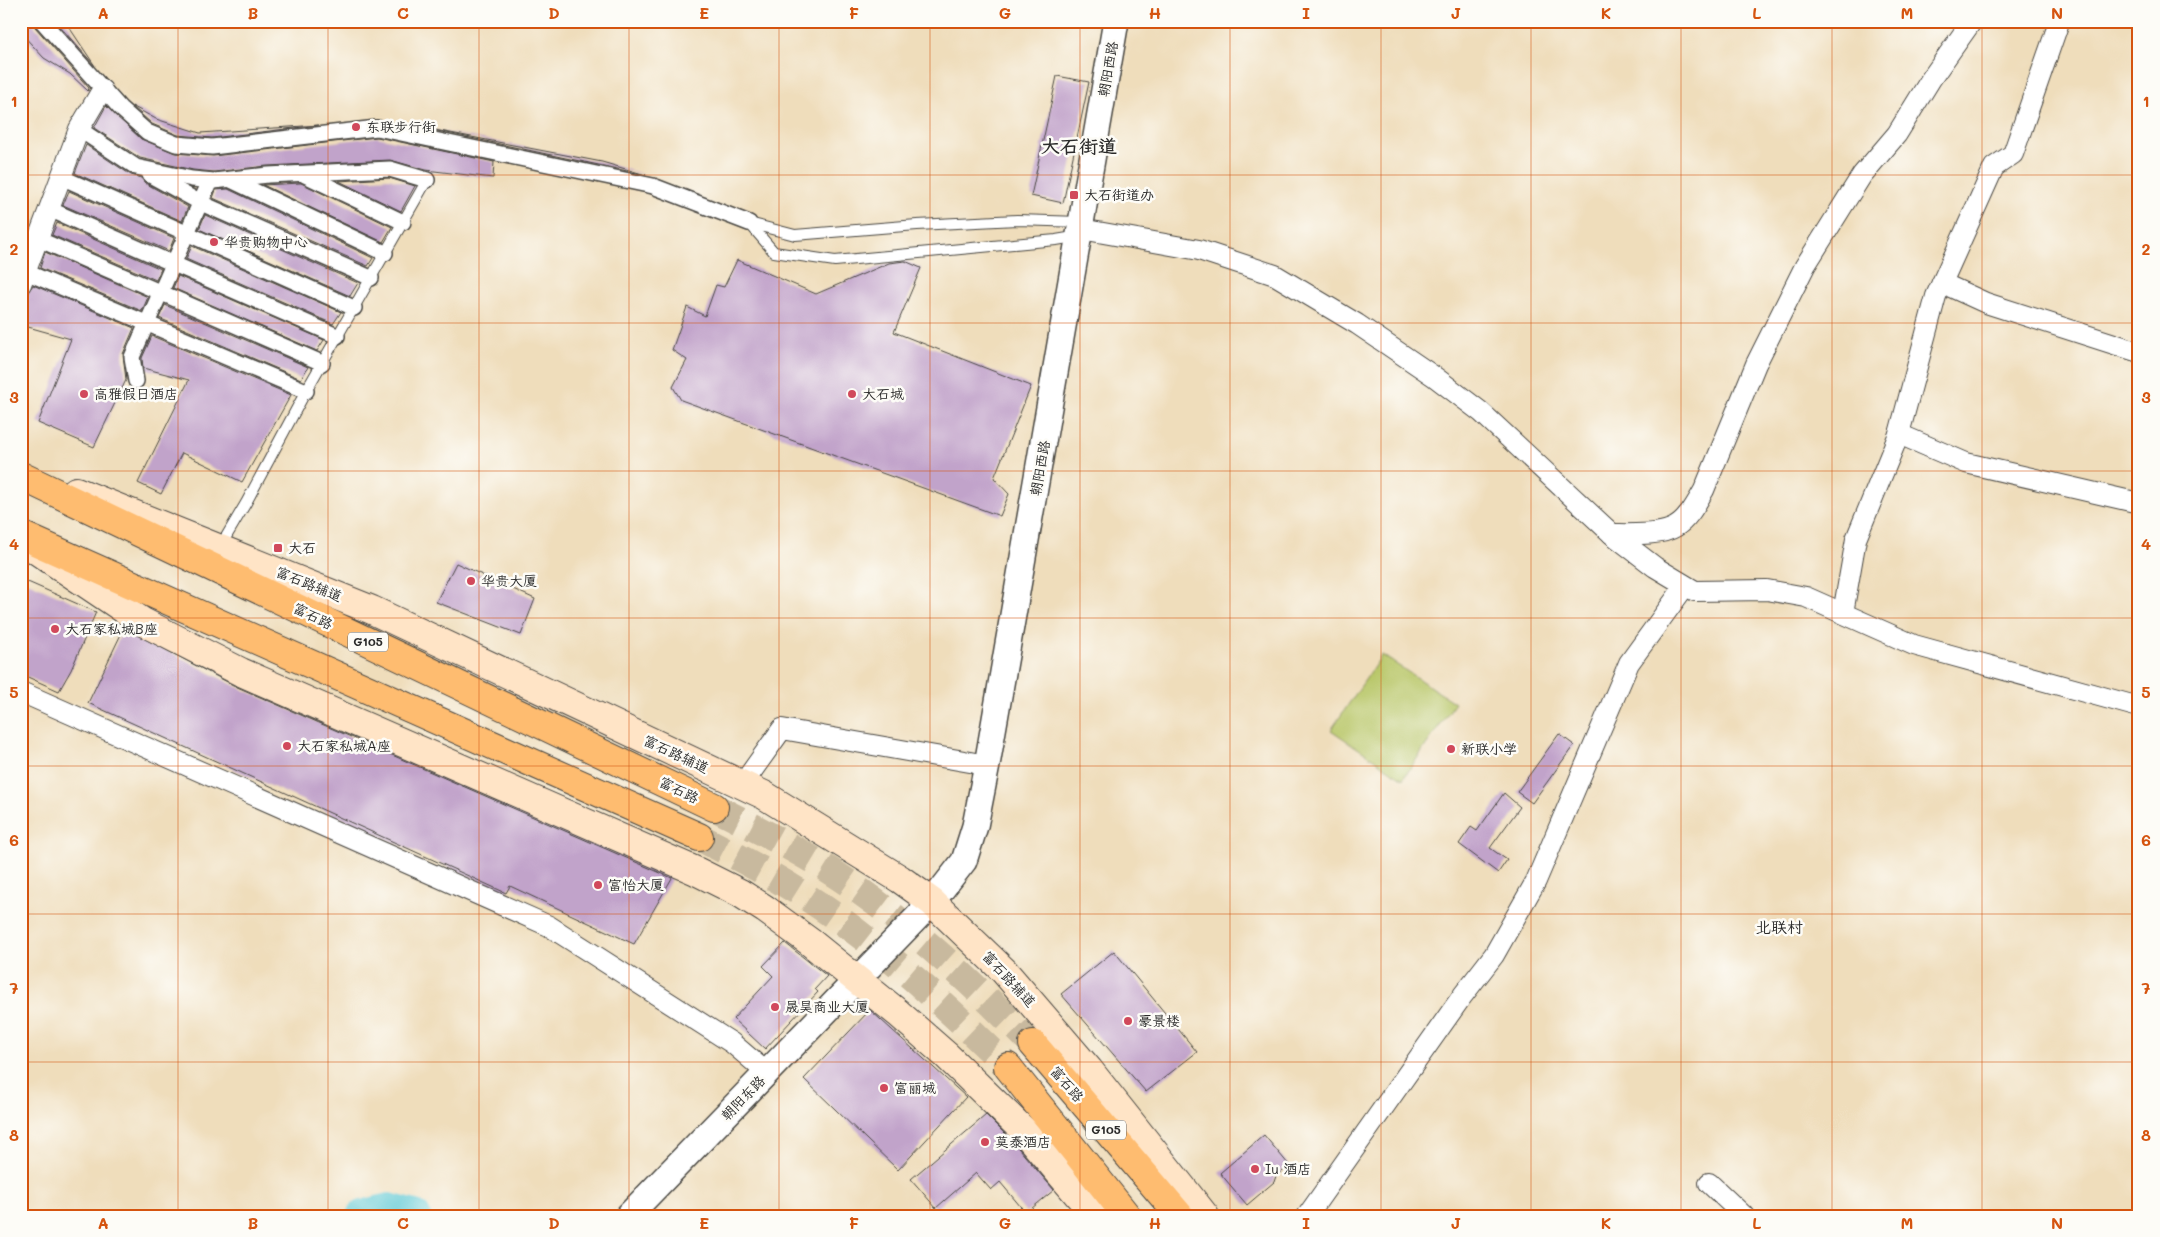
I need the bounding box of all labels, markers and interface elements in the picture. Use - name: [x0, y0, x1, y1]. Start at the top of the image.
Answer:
- text: A: [97, 2, 109, 23]
- text: B: [248, 2, 258, 23]
- text: C: [397, 2, 409, 23]
- text: D: [548, 2, 560, 23]
- text: E: [699, 2, 709, 23]
- text: F: [849, 2, 859, 23]
- text: G: [999, 2, 1011, 23]
- text: H: [1149, 2, 1161, 23]
- text: I: [1302, 2, 1310, 23]
- text: J: [1451, 2, 1461, 23]
- text: K: [1601, 2, 1611, 23]
- text: L: [1752, 2, 1762, 23]
- text: M: [1901, 2, 1913, 23]
- text: N: [2051, 2, 2063, 23]
- street label: 朝阳西路: [1093, 40, 1122, 98]
- text: 1: [10, 90, 18, 111]
- text: 1: [2142, 90, 2150, 111]
- place label: 东联步行街: [366, 117, 436, 136]
- marker: 东联步行街: [350, 121, 362, 133]
- district label: 大石街道: [1041, 133, 1117, 158]
- place label: 大石街道办: [1084, 185, 1154, 204]
- marker: 大石街道办: [1068, 189, 1080, 201]
- place label: 华贵购物中心: [224, 232, 308, 251]
- marker: 华贵购物中心: [208, 236, 220, 248]
- text: 2: [10, 238, 19, 259]
- text: 2: [2142, 238, 2151, 259]
- place label: 高雅假日酒店: [94, 384, 178, 403]
- place label: 大石城: [862, 384, 904, 403]
- text: 3: [9, 386, 19, 407]
- text: 3: [2141, 386, 2151, 407]
- marker: 高雅假日酒店: [78, 388, 90, 400]
- marker: 大石城: [846, 388, 858, 400]
- street label: 朝阳西路: [1025, 439, 1054, 497]
- text: 4: [9, 533, 19, 554]
- text: 4: [2141, 533, 2151, 554]
- place label: 大石: [288, 538, 316, 557]
- marker: 大石: [272, 542, 284, 554]
- street label: 富石路辅道: [273, 562, 345, 605]
- place label: 华贵大厦: [481, 571, 537, 590]
- marker: 华贵大厦: [465, 575, 477, 587]
- street label: 富石路: [290, 598, 336, 633]
- place label: 大石家私城B座: [65, 619, 158, 638]
- marker: 大石家私城B座: [49, 623, 61, 635]
- road number: G105: [348, 632, 388, 652]
- text: 5: [9, 681, 19, 702]
- text: 5: [2141, 681, 2151, 702]
- street label: 富石路辅道: [640, 730, 712, 777]
- place label: 大石家私城A座: [297, 736, 391, 755]
- place label: 新联小学: [1461, 739, 1517, 758]
- marker: 大石家私城A座: [281, 740, 293, 752]
- marker: 新联小学: [1445, 743, 1457, 755]
- street label: 富石路: [656, 772, 702, 807]
- text: 6: [9, 829, 19, 850]
- text: 6: [2141, 829, 2151, 850]
- place label: 富怡大厦: [608, 875, 664, 894]
- marker: 富怡大厦: [592, 879, 604, 891]
- district label: 北联村: [1755, 916, 1803, 937]
- street label: 富石路辅道: [979, 947, 1040, 1011]
- text: 7: [10, 977, 19, 998]
- text: 7: [2142, 977, 2151, 998]
- place label: 晟昊商业大厦: [785, 997, 869, 1016]
- marker: 晟昊商业大厦: [769, 1001, 781, 1013]
- place label: 豪景楼: [1138, 1011, 1180, 1030]
- marker: 豪景楼: [1122, 1015, 1134, 1027]
- street label: 富石路: [1046, 1062, 1088, 1106]
- street label: 朝阳东路: [716, 1071, 769, 1124]
- place label: 富丽城: [894, 1078, 936, 1097]
- marker: 富丽城: [878, 1082, 890, 1094]
- road number: G105: [1086, 1120, 1126, 1140]
- text: 8: [9, 1124, 19, 1145]
- text: 8: [2141, 1124, 2151, 1145]
- place label: 莫泰酒店: [995, 1132, 1051, 1151]
- marker: 莫泰酒店: [979, 1136, 991, 1148]
- place label: Iu 酒店: [1265, 1159, 1311, 1178]
- marker: Iu 酒店: [1249, 1163, 1261, 1175]
- text: A: [97, 1212, 109, 1233]
- text: B: [248, 1212, 258, 1233]
- text: C: [397, 1212, 409, 1233]
- text: D: [548, 1212, 560, 1233]
- text: E: [699, 1212, 709, 1233]
- text: F: [849, 1212, 859, 1233]
- text: G: [999, 1212, 1011, 1233]
- text: H: [1149, 1212, 1161, 1233]
- text: I: [1302, 1212, 1310, 1233]
- text: J: [1451, 1212, 1461, 1233]
- text: K: [1601, 1212, 1611, 1233]
- text: L: [1752, 1212, 1762, 1233]
- text: M: [1901, 1212, 1913, 1233]
- text: N: [2051, 1212, 2063, 1233]

